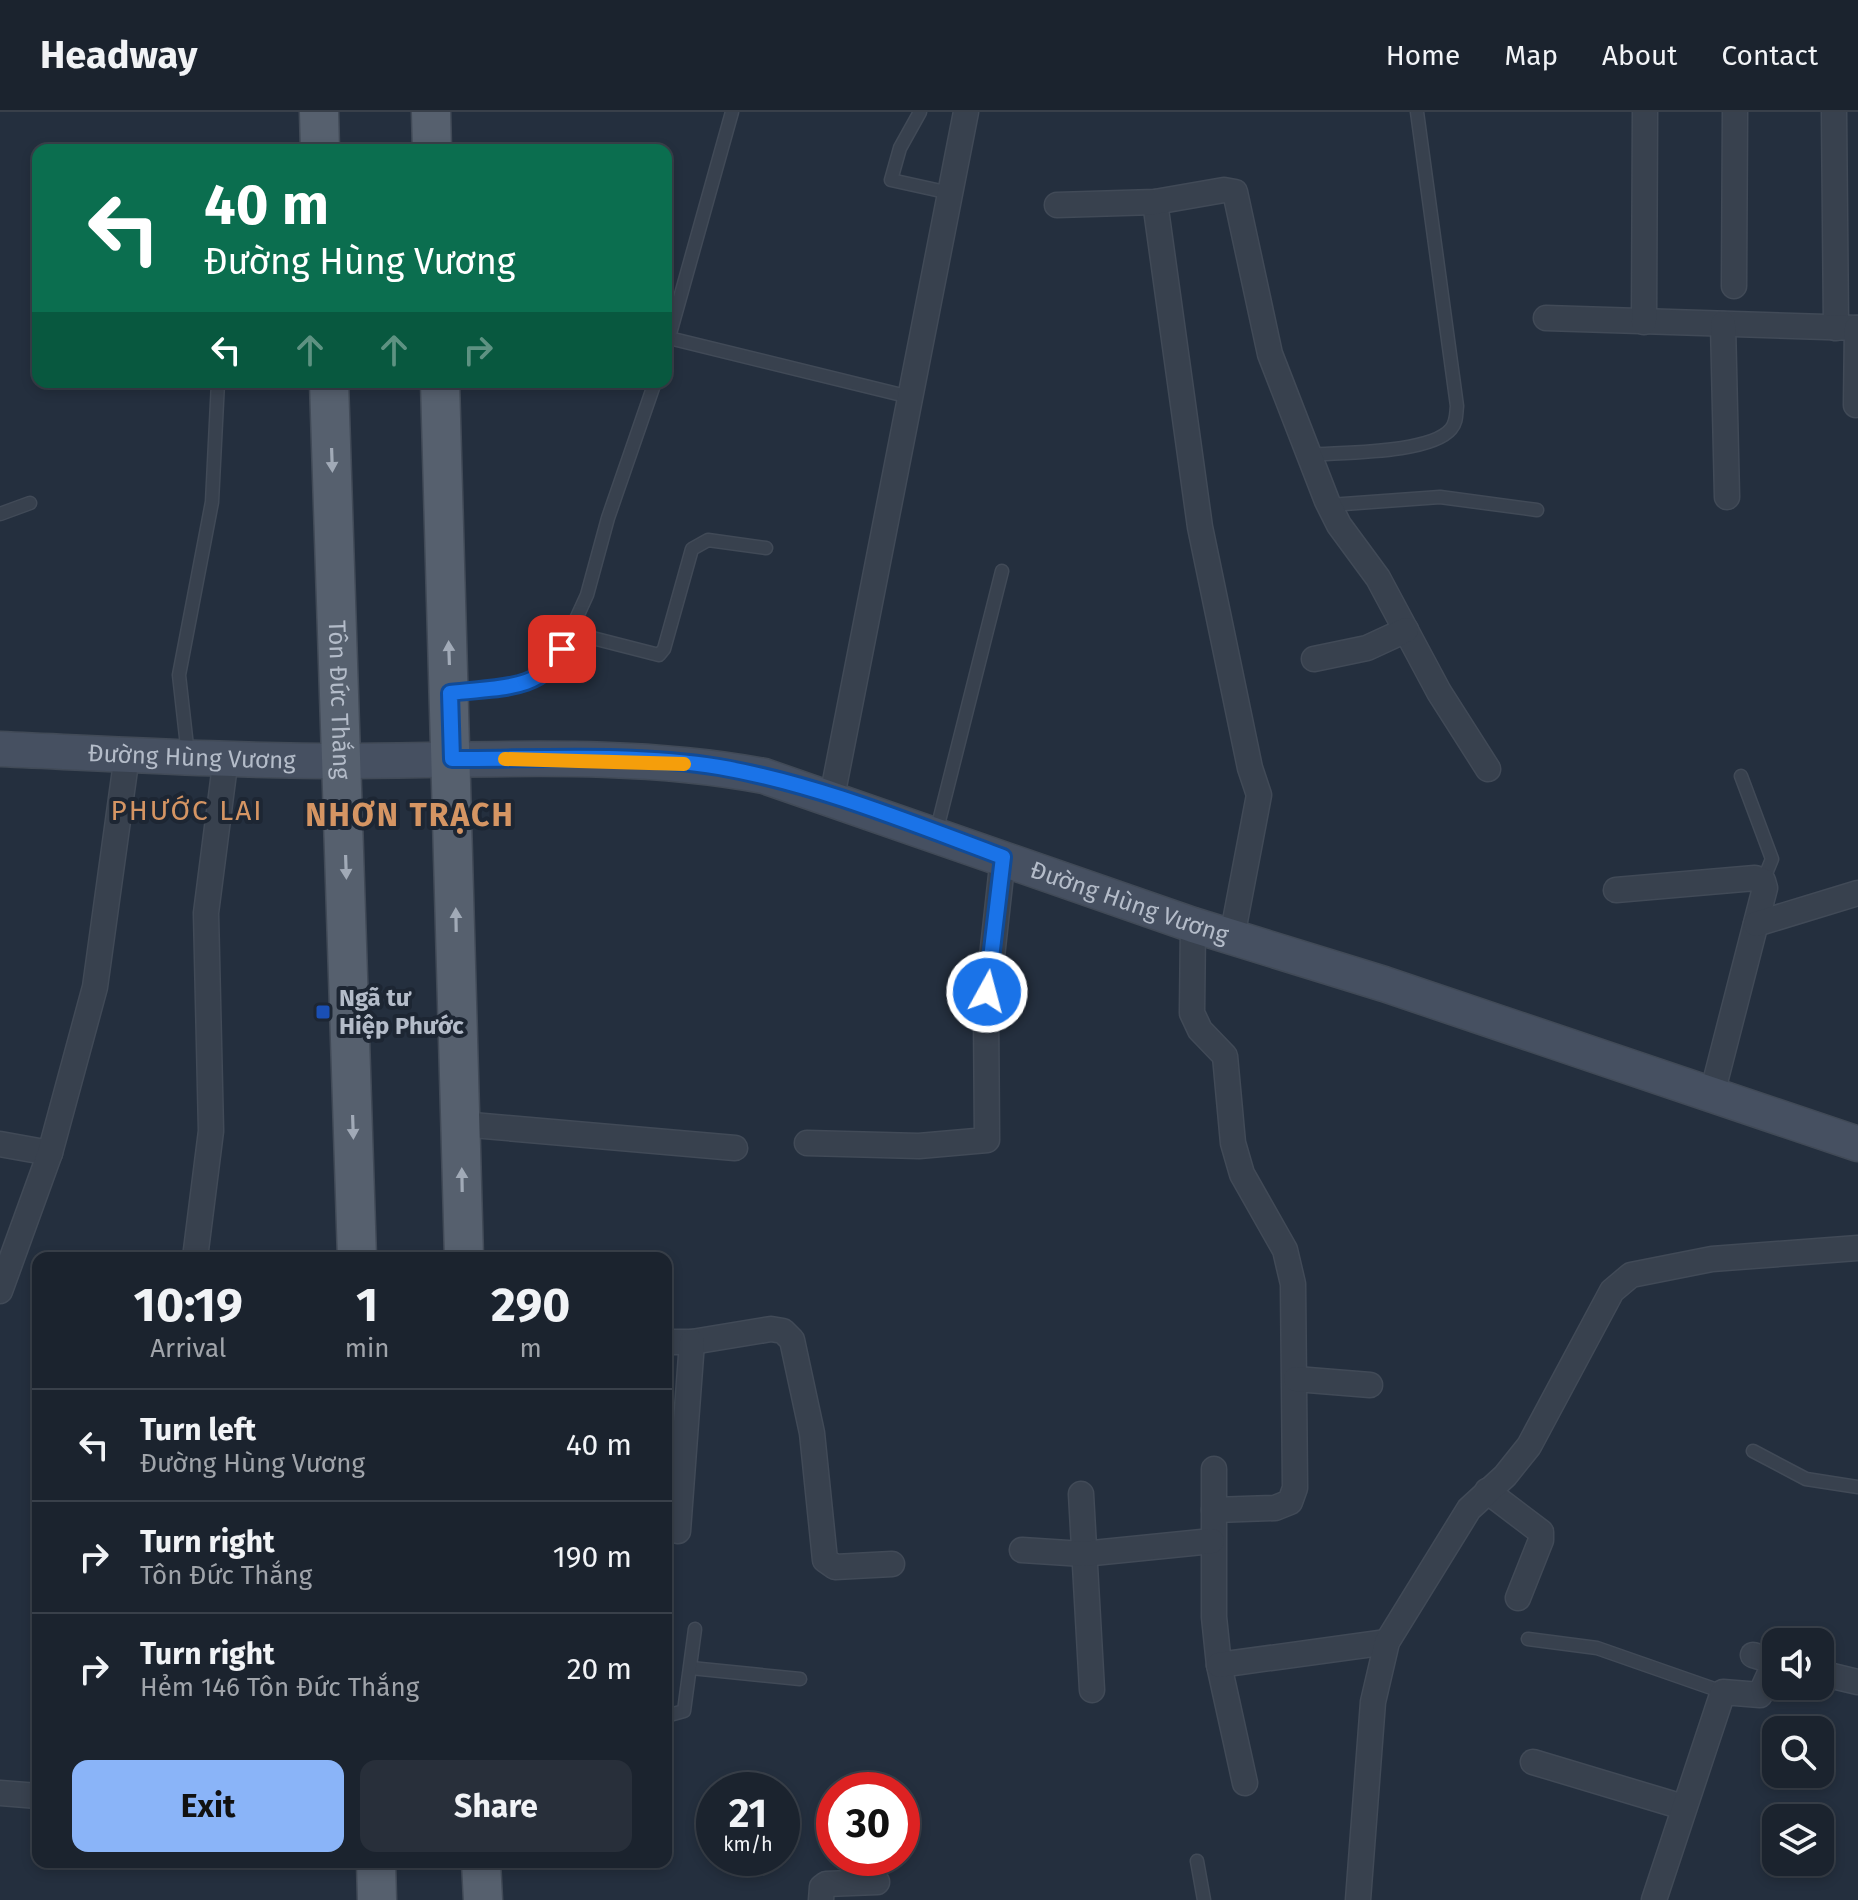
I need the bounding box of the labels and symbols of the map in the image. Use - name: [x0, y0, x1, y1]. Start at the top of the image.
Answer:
- one-way arrow: [325, 448, 338, 473]
- pin: [528, 615, 596, 683]
- street label: Tôn Đức Thắng: [323, 620, 356, 780]
- one-way arrow: [443, 640, 455, 665]
- street label: Đường Hùng Vương: [87, 739, 296, 775]
- district label: PHƯỚC LAI: [111, 794, 263, 827]
- district label: NHƠN TRẠCH: [305, 796, 515, 834]
- one-way arrow: [340, 855, 353, 880]
- street label: Đường Hùng Vương: [1027, 856, 1233, 949]
- one-way arrow: [450, 907, 462, 932]
- position arrow: [945, 950, 1029, 1034]
- place label: Ngã tư Hiệp Phước: [339, 984, 464, 1040]
- marker: Ngã tư Hiệp Phước: [314, 1003, 332, 1021]
- one-way arrow: [347, 1115, 360, 1140]
- one-way arrow: [456, 1167, 468, 1192]
- speed limit sign: 30: [816, 1772, 920, 1876]

